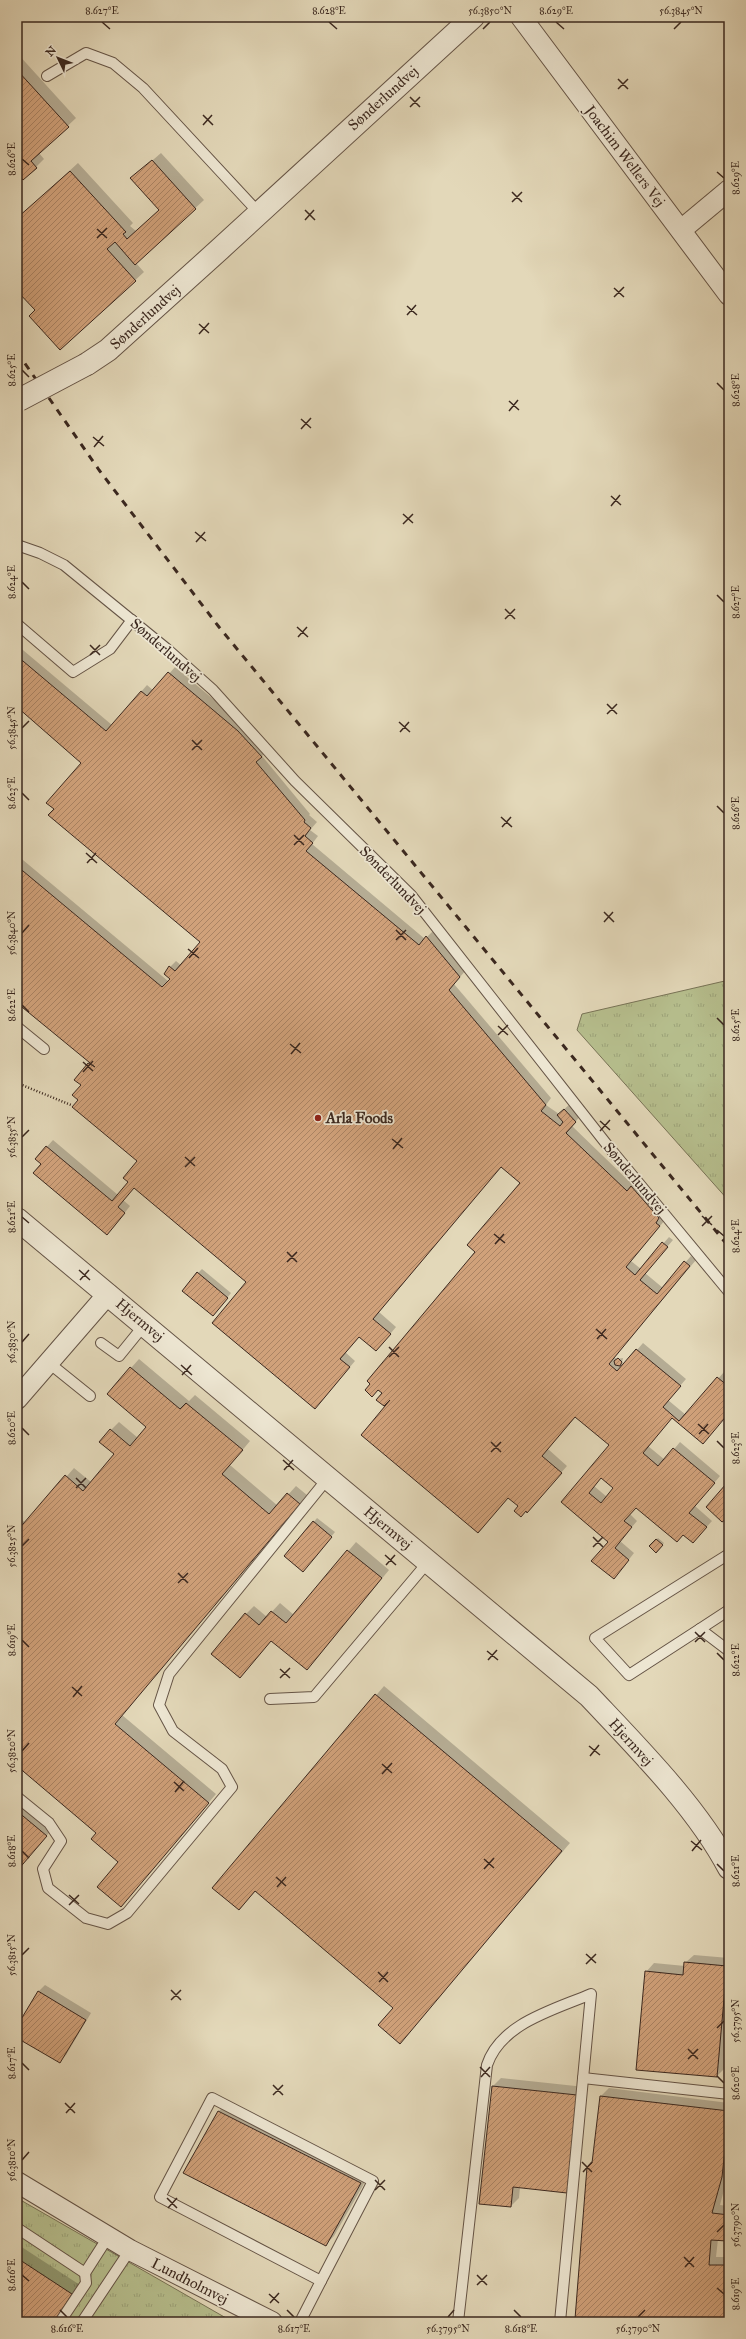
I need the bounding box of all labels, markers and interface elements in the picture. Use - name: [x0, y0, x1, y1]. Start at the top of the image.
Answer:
- text: 8.627°E: [85, 5, 119, 17]
- text: 8.628°E: [312, 5, 346, 17]
- text: 56.3850°N: [468, 5, 512, 17]
- text: 8.629°E: [539, 5, 573, 17]
- text: 56.3845°N: [659, 5, 703, 17]
- north arrow: [38, 38, 78, 78]
- text: N: [43, 43, 59, 59]
- street label: Sønderlundvej: [344, 62, 422, 134]
- street label: Joachim Wellers Vej: [579, 100, 669, 211]
- text: 8.626°E: [6, 142, 18, 176]
- text: 8.629°E: [730, 161, 742, 195]
- street label: Sønderlundvej: [106, 281, 184, 353]
- text: 8.625°E: [6, 354, 18, 386]
- text: 8.628°E: [730, 373, 742, 407]
- text: 8.624°E: [6, 565, 18, 599]
- text: 8.627°E: [730, 585, 742, 619]
- street label: Sønderlundvej: [127, 614, 205, 686]
- text: 56.3845°N: [6, 706, 18, 750]
- text: 8.623°E: [6, 777, 18, 809]
- text: 8.626°E: [730, 796, 742, 830]
- street label: Sønderlundvej: [356, 842, 430, 918]
- text: 56.3840°N: [6, 910, 18, 955]
- text: 8.622°E: [6, 988, 18, 1022]
- text: 8.625°E: [730, 1009, 742, 1041]
- place label: Arla Foods: [325, 1109, 394, 1127]
- marker: Arla Foods: [313, 1113, 323, 1123]
- text: 56.3835°N: [6, 1116, 18, 1158]
- street label: Sønderlundvej: [600, 1138, 670, 1218]
- text: 8.621°E: [6, 1201, 18, 1233]
- text: 8.624°E: [730, 1219, 742, 1253]
- street label: Hjermvej: [112, 1295, 168, 1345]
- text: 56.3830°N: [6, 1320, 18, 1364]
- text: 8.620°E: [6, 1411, 18, 1445]
- text: 8.623°E: [730, 1432, 742, 1464]
- street label: Hjermvej: [360, 1503, 416, 1553]
- text: 56.3825°N: [6, 1524, 18, 1567]
- text: 8.619°E: [6, 1624, 18, 1656]
- text: 8.622°E: [730, 1643, 742, 1677]
- street label: Hjermvej: [605, 1715, 657, 1769]
- text: 56.3820°N: [6, 1728, 18, 1773]
- text: 8.618°E: [6, 1835, 18, 1867]
- text: 8.621°E: [730, 1855, 742, 1887]
- text: 56.3815°N: [6, 1934, 18, 1976]
- text: 56.3795°N: [730, 1999, 742, 2043]
- text: 8.617°E: [6, 2047, 18, 2079]
- text: 8.620°E: [730, 2066, 742, 2100]
- text: 56.3810°N: [6, 2138, 18, 2182]
- text: 56.3790°N: [730, 2202, 742, 2247]
- street label: Lundholmvej: [149, 2254, 231, 2308]
- text: 8.616°E: [6, 2259, 18, 2291]
- text: 8.619°E: [730, 2278, 742, 2310]
- text: 8.616°E: [51, 2323, 83, 2335]
- text: 8.617°E: [278, 2323, 310, 2335]
- text: 56.3795°N: [426, 2323, 470, 2335]
- text: 8.618°E: [505, 2323, 537, 2335]
- text: 56.3790°N: [616, 2323, 661, 2335]

